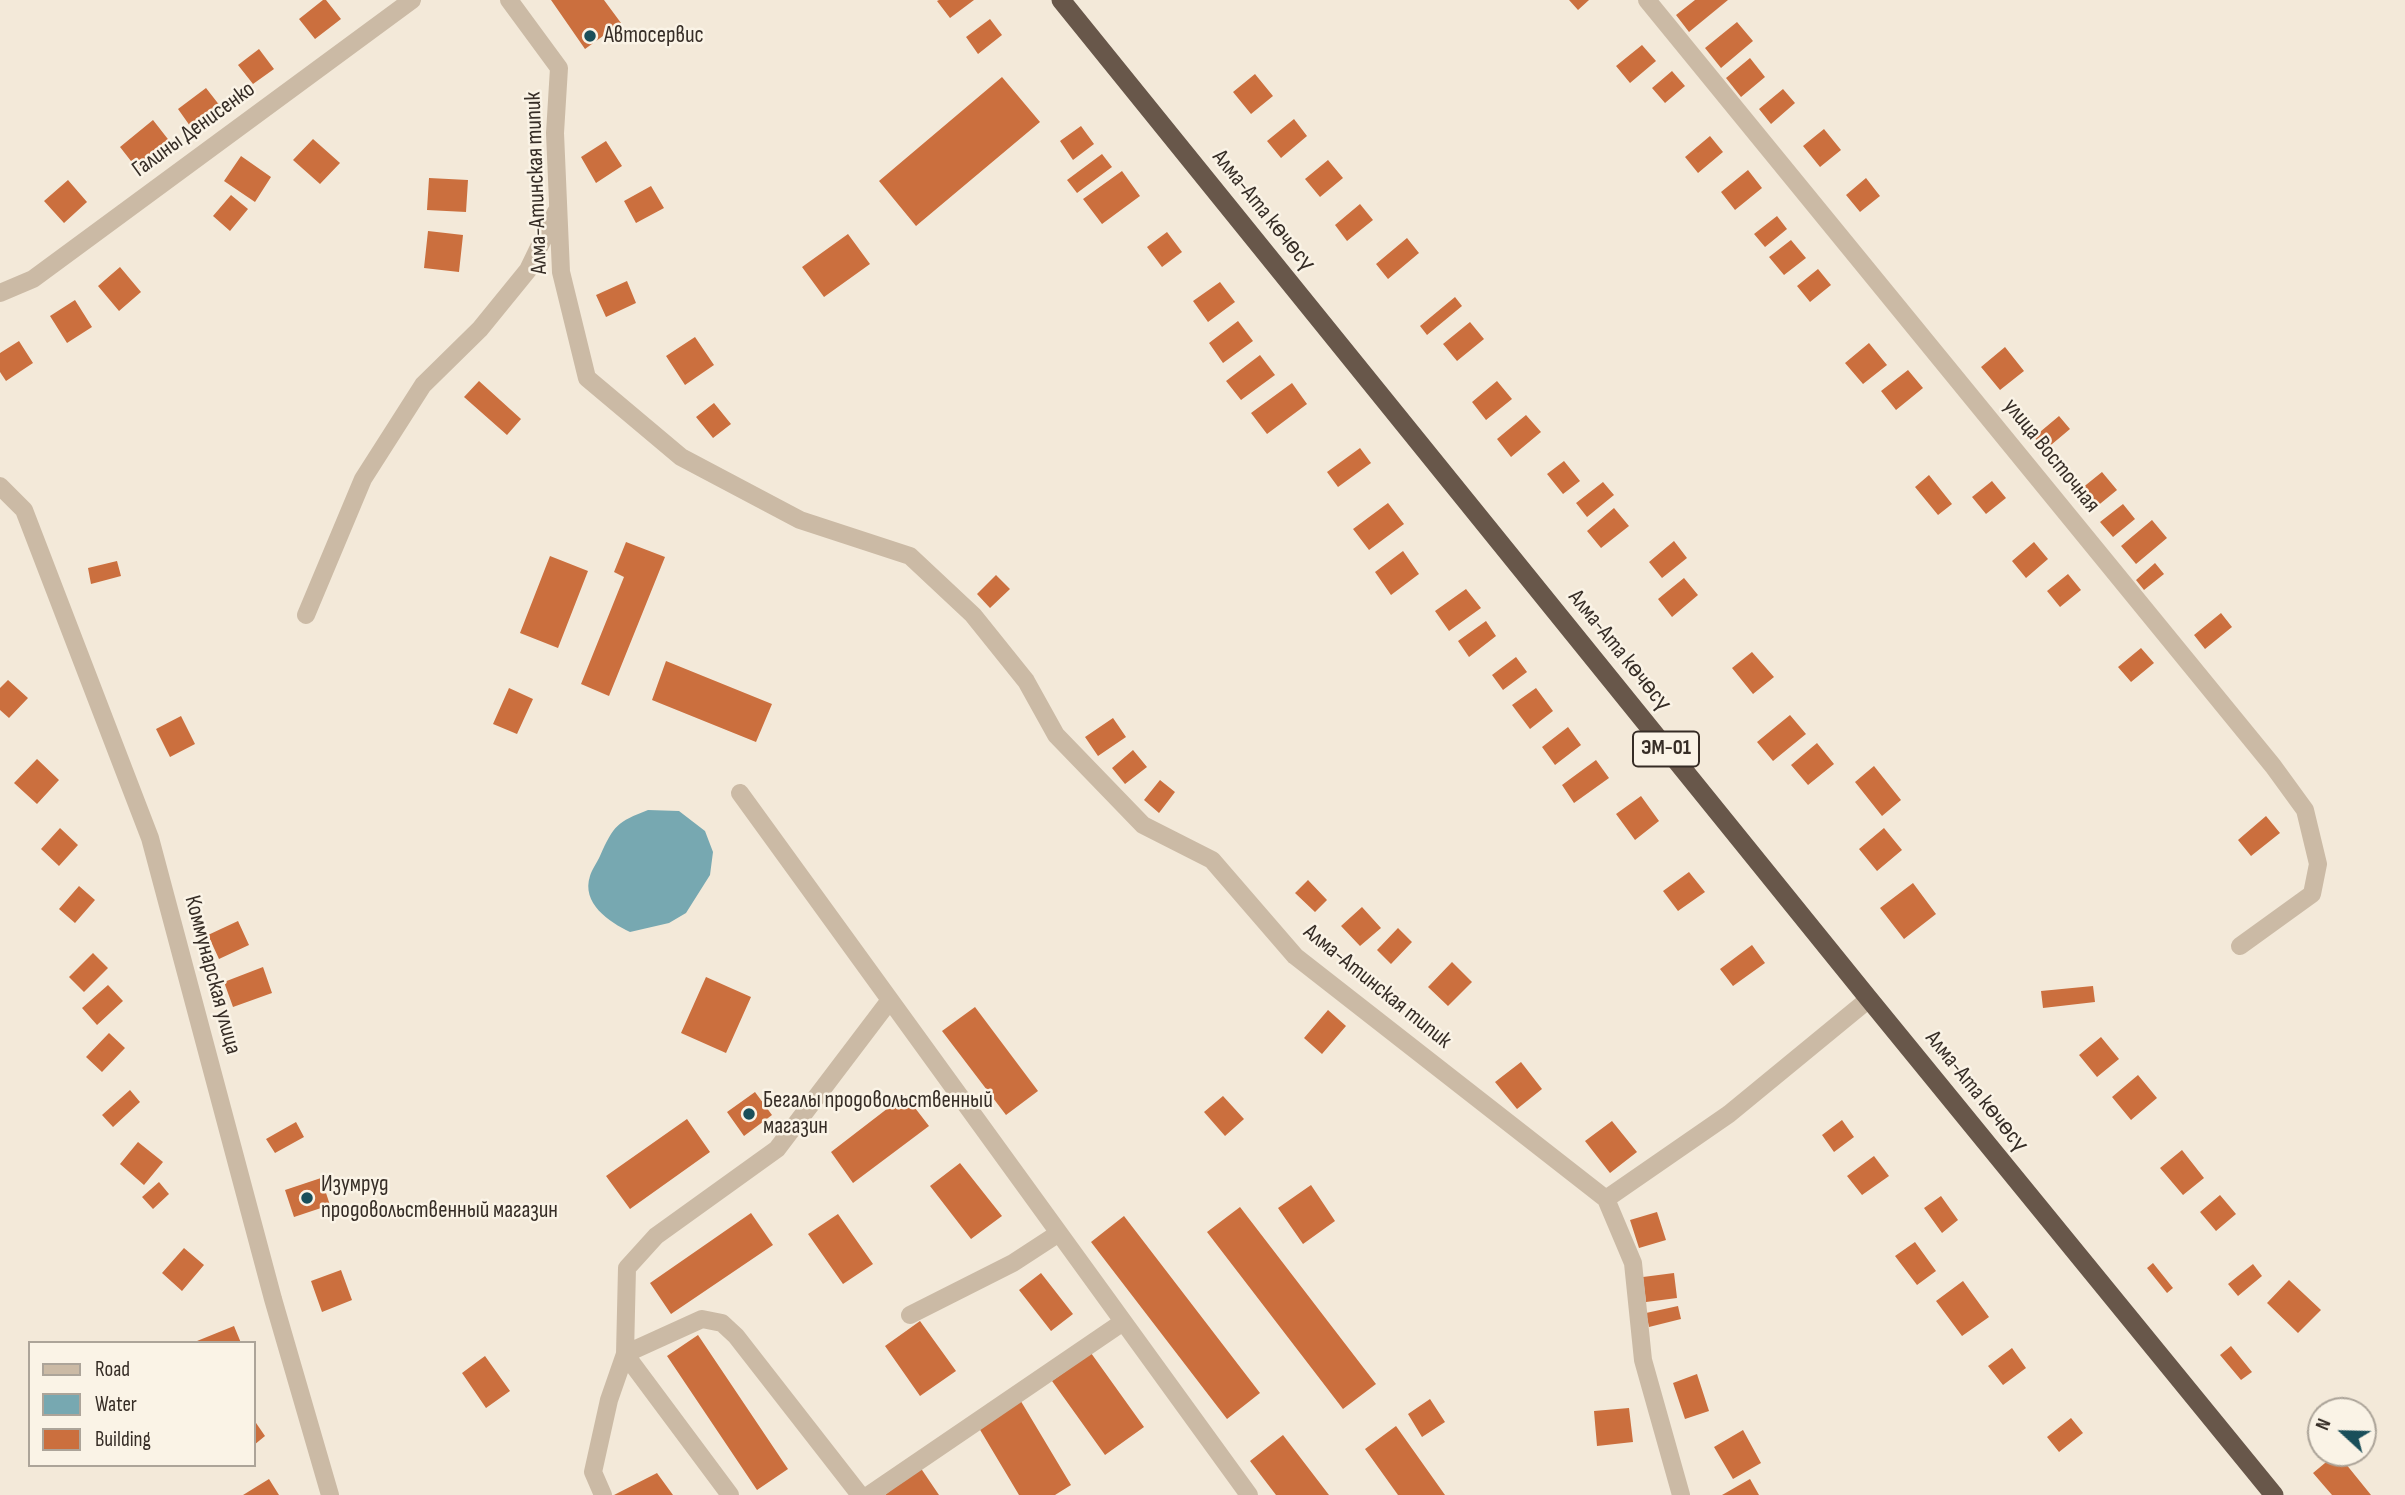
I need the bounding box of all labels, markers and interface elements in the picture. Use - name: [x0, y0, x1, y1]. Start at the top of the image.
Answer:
- place label: Автосервис: [604, 22, 704, 50]
- marker: Автосервис: [582, 28, 598, 44]
- street label: Галины Денисенко: [127, 76, 261, 184]
- street label: Алма-Атинская типик: [520, 91, 554, 275]
- street label: Алма-Ата көчөсү: [1206, 145, 1320, 277]
- street label: улица Восточная: [1997, 394, 2105, 518]
- street label: Алма-Ата көчөсү: [1562, 585, 1676, 717]
- road number: ЭМ-01: [1633, 732, 1699, 766]
- street label: Коммунарская улица: [178, 893, 246, 1057]
- street label: Алма-Атинская типик: [1297, 919, 1457, 1055]
- street label: Алма-Ата көчөсү: [1919, 1026, 2033, 1158]
- place label: Бегалы продовольственный магазин: [763, 1087, 993, 1141]
- marker: Бегалы продовольственный магазин: [741, 1106, 757, 1122]
- place label: Изумруд продовольственный магазин: [321, 1171, 558, 1225]
- marker: Изумруд продовольственный магазин: [299, 1190, 315, 1206]
- legend: [28, 1341, 256, 1467]
- text: Road: [95, 1357, 130, 1382]
- text: Water: [95, 1392, 137, 1417]
- north arrow: [2307, 1397, 2377, 1467]
- text: N: [2311, 1416, 2336, 1434]
- text: Building: [95, 1427, 151, 1452]

